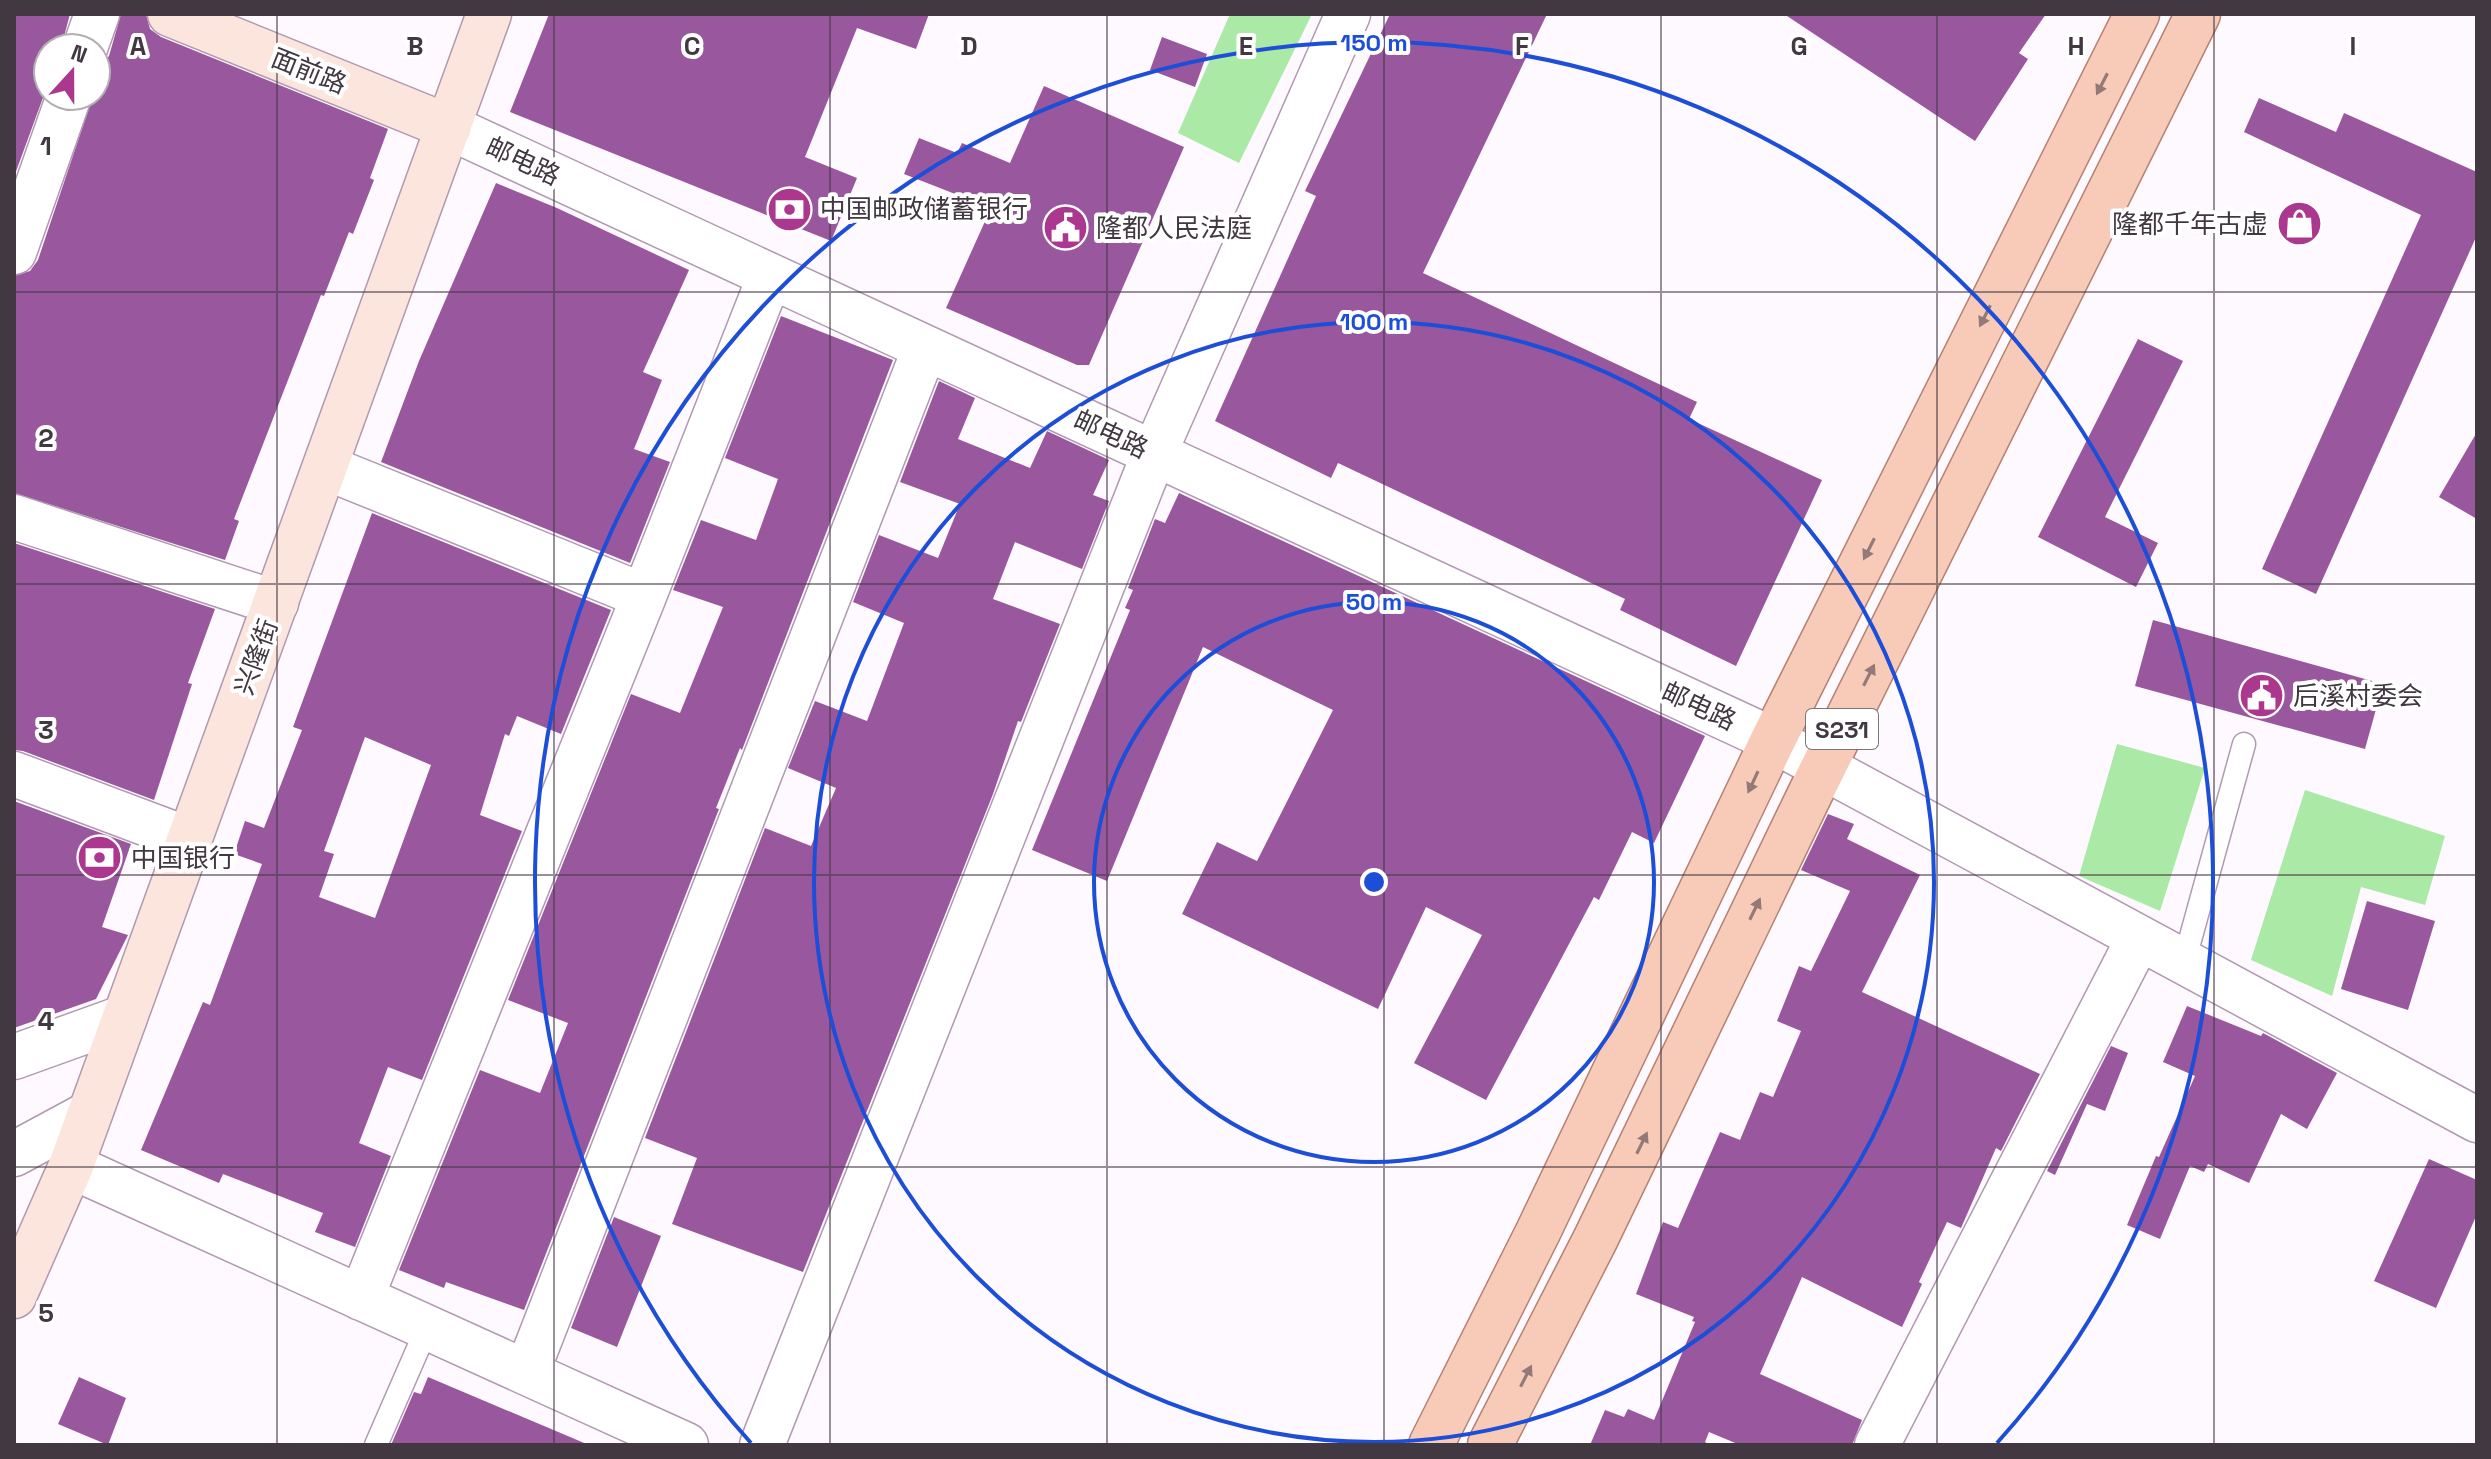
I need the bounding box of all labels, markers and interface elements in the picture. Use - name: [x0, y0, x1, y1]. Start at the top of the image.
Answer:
- text: 150 m: [1340, 27, 1408, 58]
- text: A: [130, 29, 147, 63]
- text: B: [406, 29, 424, 63]
- text: C: [684, 29, 700, 63]
- text: D: [960, 29, 978, 63]
- text: E: [1239, 29, 1253, 63]
- text: F: [1515, 29, 1529, 63]
- text: G: [1790, 29, 1808, 63]
- text: H: [2067, 29, 2085, 63]
- text: I: [2350, 29, 2356, 63]
- north arrow: [32, 32, 112, 112]
- text: N: [67, 38, 91, 69]
- street label: 面前路: [266, 41, 352, 101]
- one-way arrow: [2095, 72, 2108, 95]
- text: 1: [40, 129, 52, 163]
- street label: 邮电路: [480, 129, 566, 193]
- bank icon: 中国邮政储蓄银行: [765, 185, 813, 233]
- place label: 中国邮政储蓄银行: [820, 192, 1028, 226]
- shop icon: 隆都千年古虚: [2275, 200, 2323, 248]
- public building icon: 隆都人民法庭: [1041, 204, 1089, 252]
- place label: 隆都千年古虚: [2112, 207, 2268, 241]
- place label: 隆都人民法庭: [1096, 211, 1252, 245]
- one-way arrow: [1978, 305, 1992, 328]
- text: 100 m: [1340, 306, 1408, 337]
- street label: 邮电路: [1068, 402, 1154, 466]
- text: 2: [38, 421, 54, 455]
- one-way arrow: [1862, 537, 1876, 560]
- text: 50 m: [1346, 586, 1402, 617]
- street label: 兴隆街: [227, 615, 285, 699]
- one-way arrow: [1862, 664, 1876, 687]
- public building icon: 后溪村委会: [2238, 672, 2286, 720]
- street label: 邮电路: [1656, 674, 1742, 738]
- place label: 后溪村委会: [2293, 679, 2423, 713]
- road number: S231: [1806, 709, 1878, 749]
- text: 3: [38, 713, 54, 747]
- one-way arrow: [1746, 770, 1760, 793]
- bank icon: 中国银行: [76, 834, 124, 882]
- place label: 中国银行: [131, 841, 235, 875]
- centre of rings: [1360, 868, 1388, 896]
- one-way arrow: [1748, 897, 1762, 920]
- text: 4: [38, 1004, 54, 1038]
- one-way arrow: [1635, 1131, 1649, 1155]
- text: 5: [38, 1296, 54, 1330]
- one-way arrow: [1519, 1364, 1532, 1387]

